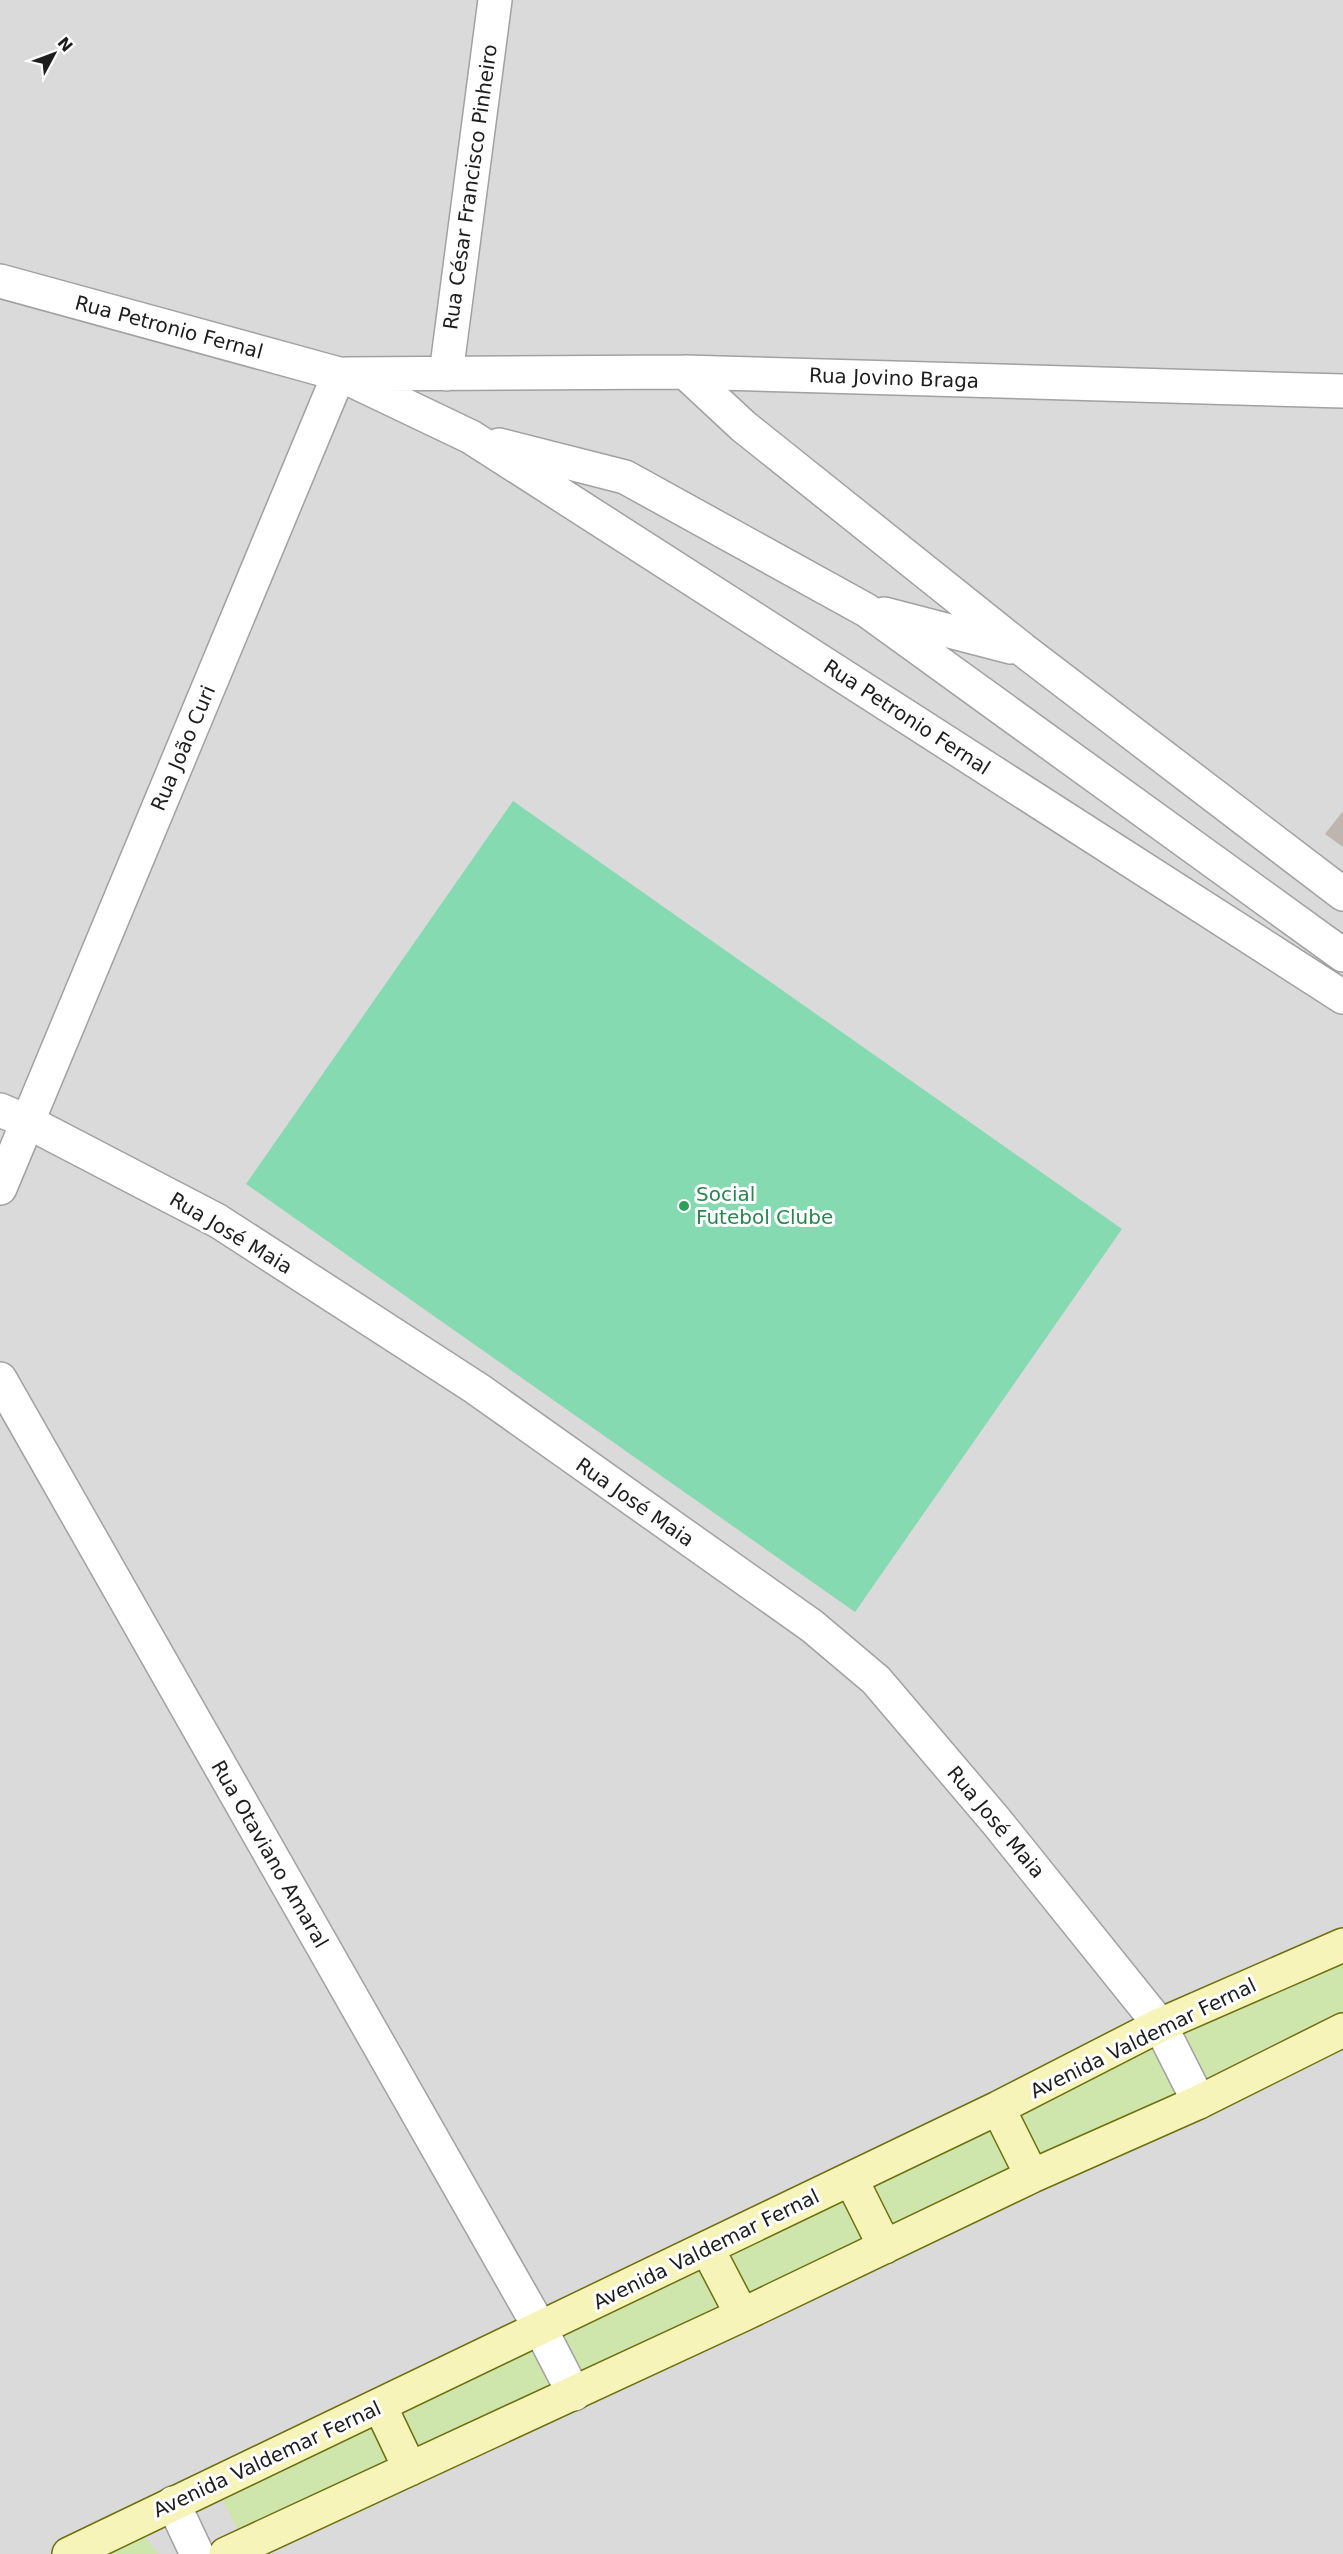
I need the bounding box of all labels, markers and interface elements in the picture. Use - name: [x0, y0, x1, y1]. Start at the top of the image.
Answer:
- north arrow: [24, 24, 84, 84]
- text: N: [53, 33, 77, 56]
- street label: Rua César Francisco Pinheiro: [438, 43, 502, 331]
- street label: Rua Petronio Fernal: [72, 290, 266, 364]
- street label: Rua Jovino Braga: [809, 363, 979, 393]
- street label: Rua Petronio Fernal: [819, 654, 995, 780]
- street label: Rua João Curi: [146, 682, 220, 814]
- place label: Social Futebol Clube: [696, 1182, 833, 1229]
- street label: Rua José Maia: [165, 1187, 297, 1279]
- marker: Social Futebol Clube: [677, 1199, 691, 1213]
- street label: Rua José Maia: [571, 1452, 699, 1552]
- street label: Rua Otaviano Amaral: [206, 1756, 334, 1952]
- street label: Rua José Maia: [942, 1761, 1050, 1883]
- street label: Avenida Valdemar Fernal: [1026, 1973, 1260, 2103]
- street label: Avenida Valdemar Fernal: [589, 2184, 823, 2314]
- street label: Avenida Valdemar Fernal: [149, 2396, 385, 2522]

